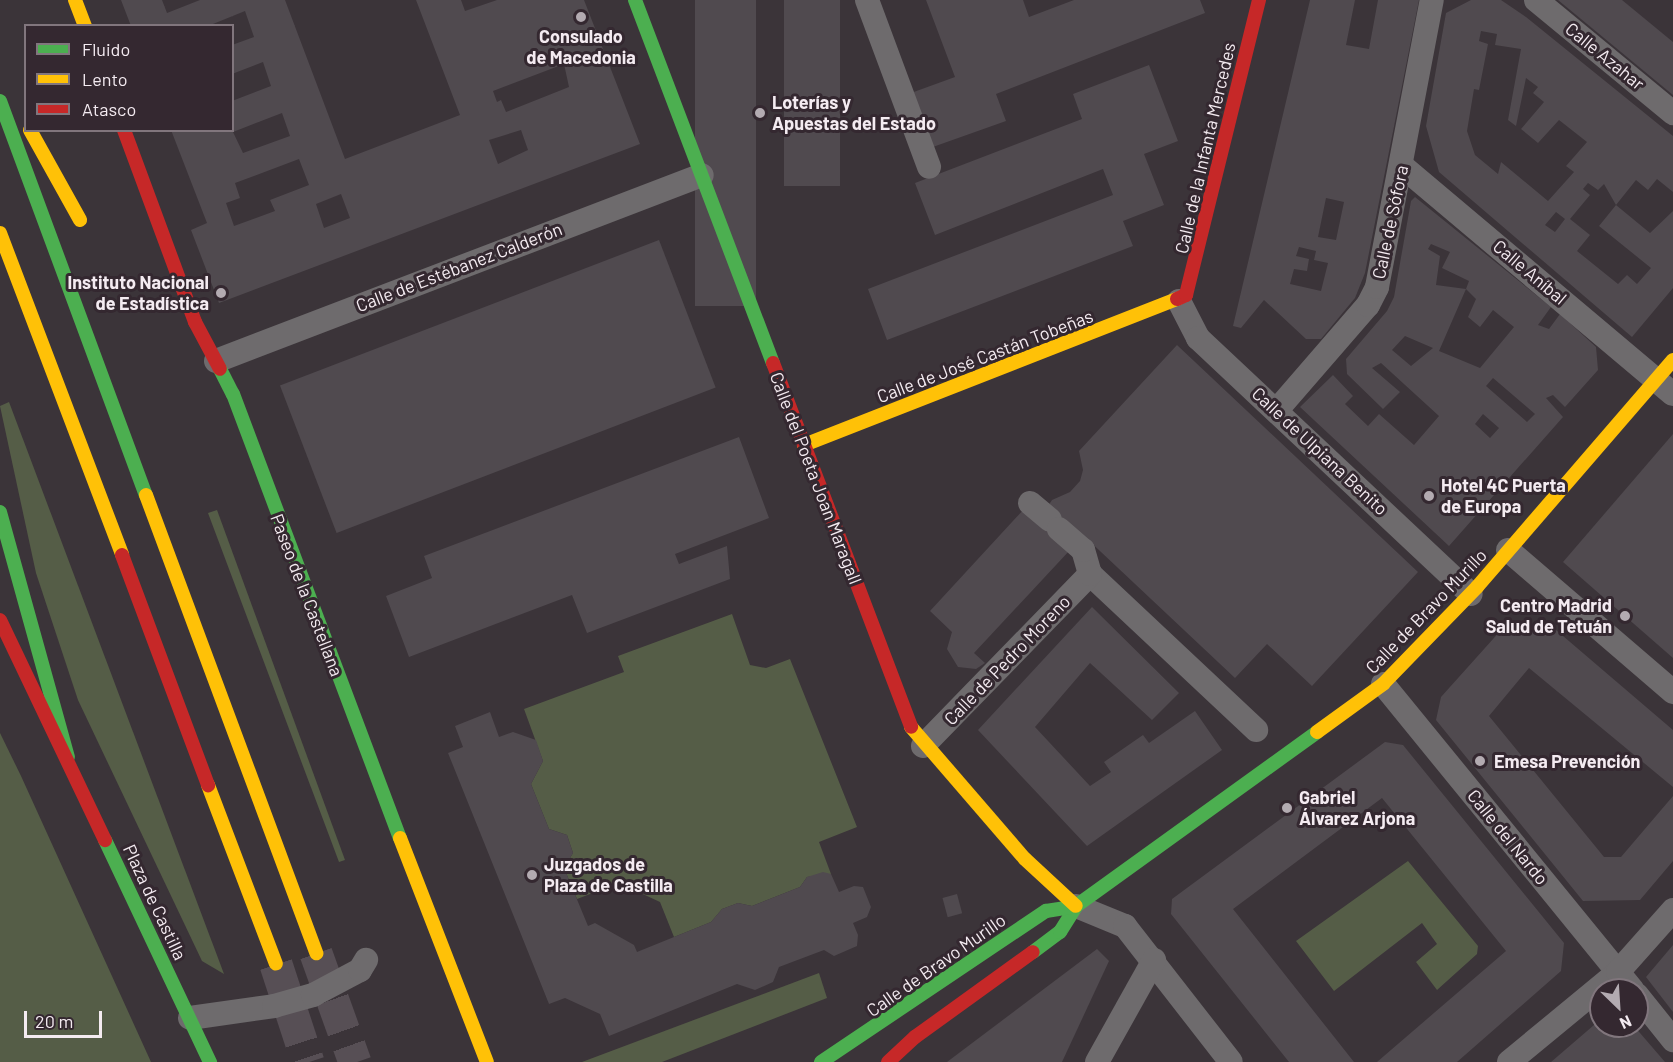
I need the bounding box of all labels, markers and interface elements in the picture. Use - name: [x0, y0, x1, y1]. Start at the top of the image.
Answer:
- marker: Consulado de Macedonia: [574, 10, 588, 24]
- street label: Calle Azahar: [1561, 18, 1649, 94]
- legend: [24, 24, 234, 132]
- place label: Consulado de Macedonia: [526, 26, 636, 68]
- text: Fluido: [82, 38, 130, 60]
- street label: Calle de la Infanta Mercedes: [1170, 40, 1240, 256]
- text: Lento: [82, 68, 128, 90]
- place label: Loterías y Apuestas del Estado: [772, 92, 936, 134]
- text: Atasco: [82, 98, 136, 120]
- marker: Loterías y Apuestas del Estado: [753, 106, 767, 120]
- street label: Calle de Sófora: [1367, 163, 1413, 281]
- street label: Calle de Estébanez Calderón: [353, 218, 565, 316]
- street label: Calle Aníbal: [1489, 235, 1571, 309]
- place label: Instituto Nacional de Estadística: [67, 272, 209, 314]
- marker: Instituto Nacional de Estadística: [214, 286, 228, 300]
- street label: Calle de José Castán Tobeñas: [874, 305, 1096, 407]
- street label: Calle del Poeta Joan Maragall: [766, 369, 866, 587]
- street label: Calle de Ulpiana Benito: [1248, 382, 1392, 520]
- place label: Hotel 4C Puerta de Europa: [1441, 475, 1566, 518]
- marker: Hotel 4C Puerta de Europa: [1422, 489, 1436, 503]
- street label: Paseo de la Castellana: [266, 511, 348, 679]
- street label: Calle de Bravo Murillo: [1361, 544, 1491, 678]
- street label: Calle de Pedro Moreno: [939, 591, 1075, 729]
- place label: Centro Madrid Salud de Tetuán: [1486, 595, 1612, 638]
- marker: Centro Madrid Salud de Tetuán: [1616, 607, 1634, 625]
- place label: Emesa Prevención: [1494, 750, 1640, 772]
- marker: Emesa Prevención: [1471, 752, 1489, 770]
- street label: Calle del Nardo: [1463, 785, 1553, 889]
- place label: Gabriel Álvarez Arjona: [1299, 787, 1415, 830]
- marker: Gabriel Álvarez Arjona: [1280, 801, 1294, 815]
- street label: Plaza de Castilla: [119, 841, 191, 963]
- place label: Juzgados de Plaza de Castilla: [544, 854, 673, 896]
- marker: Juzgados de Plaza de Castilla: [525, 868, 539, 882]
- street label: Calle de Bravo Murillo: [862, 909, 1010, 1021]
- north arrow: [1589, 978, 1649, 1038]
- scale bar: [27, 999, 105, 1037]
- text: 20 m: [35, 1010, 73, 1032]
- text: N: [1617, 1012, 1635, 1034]

